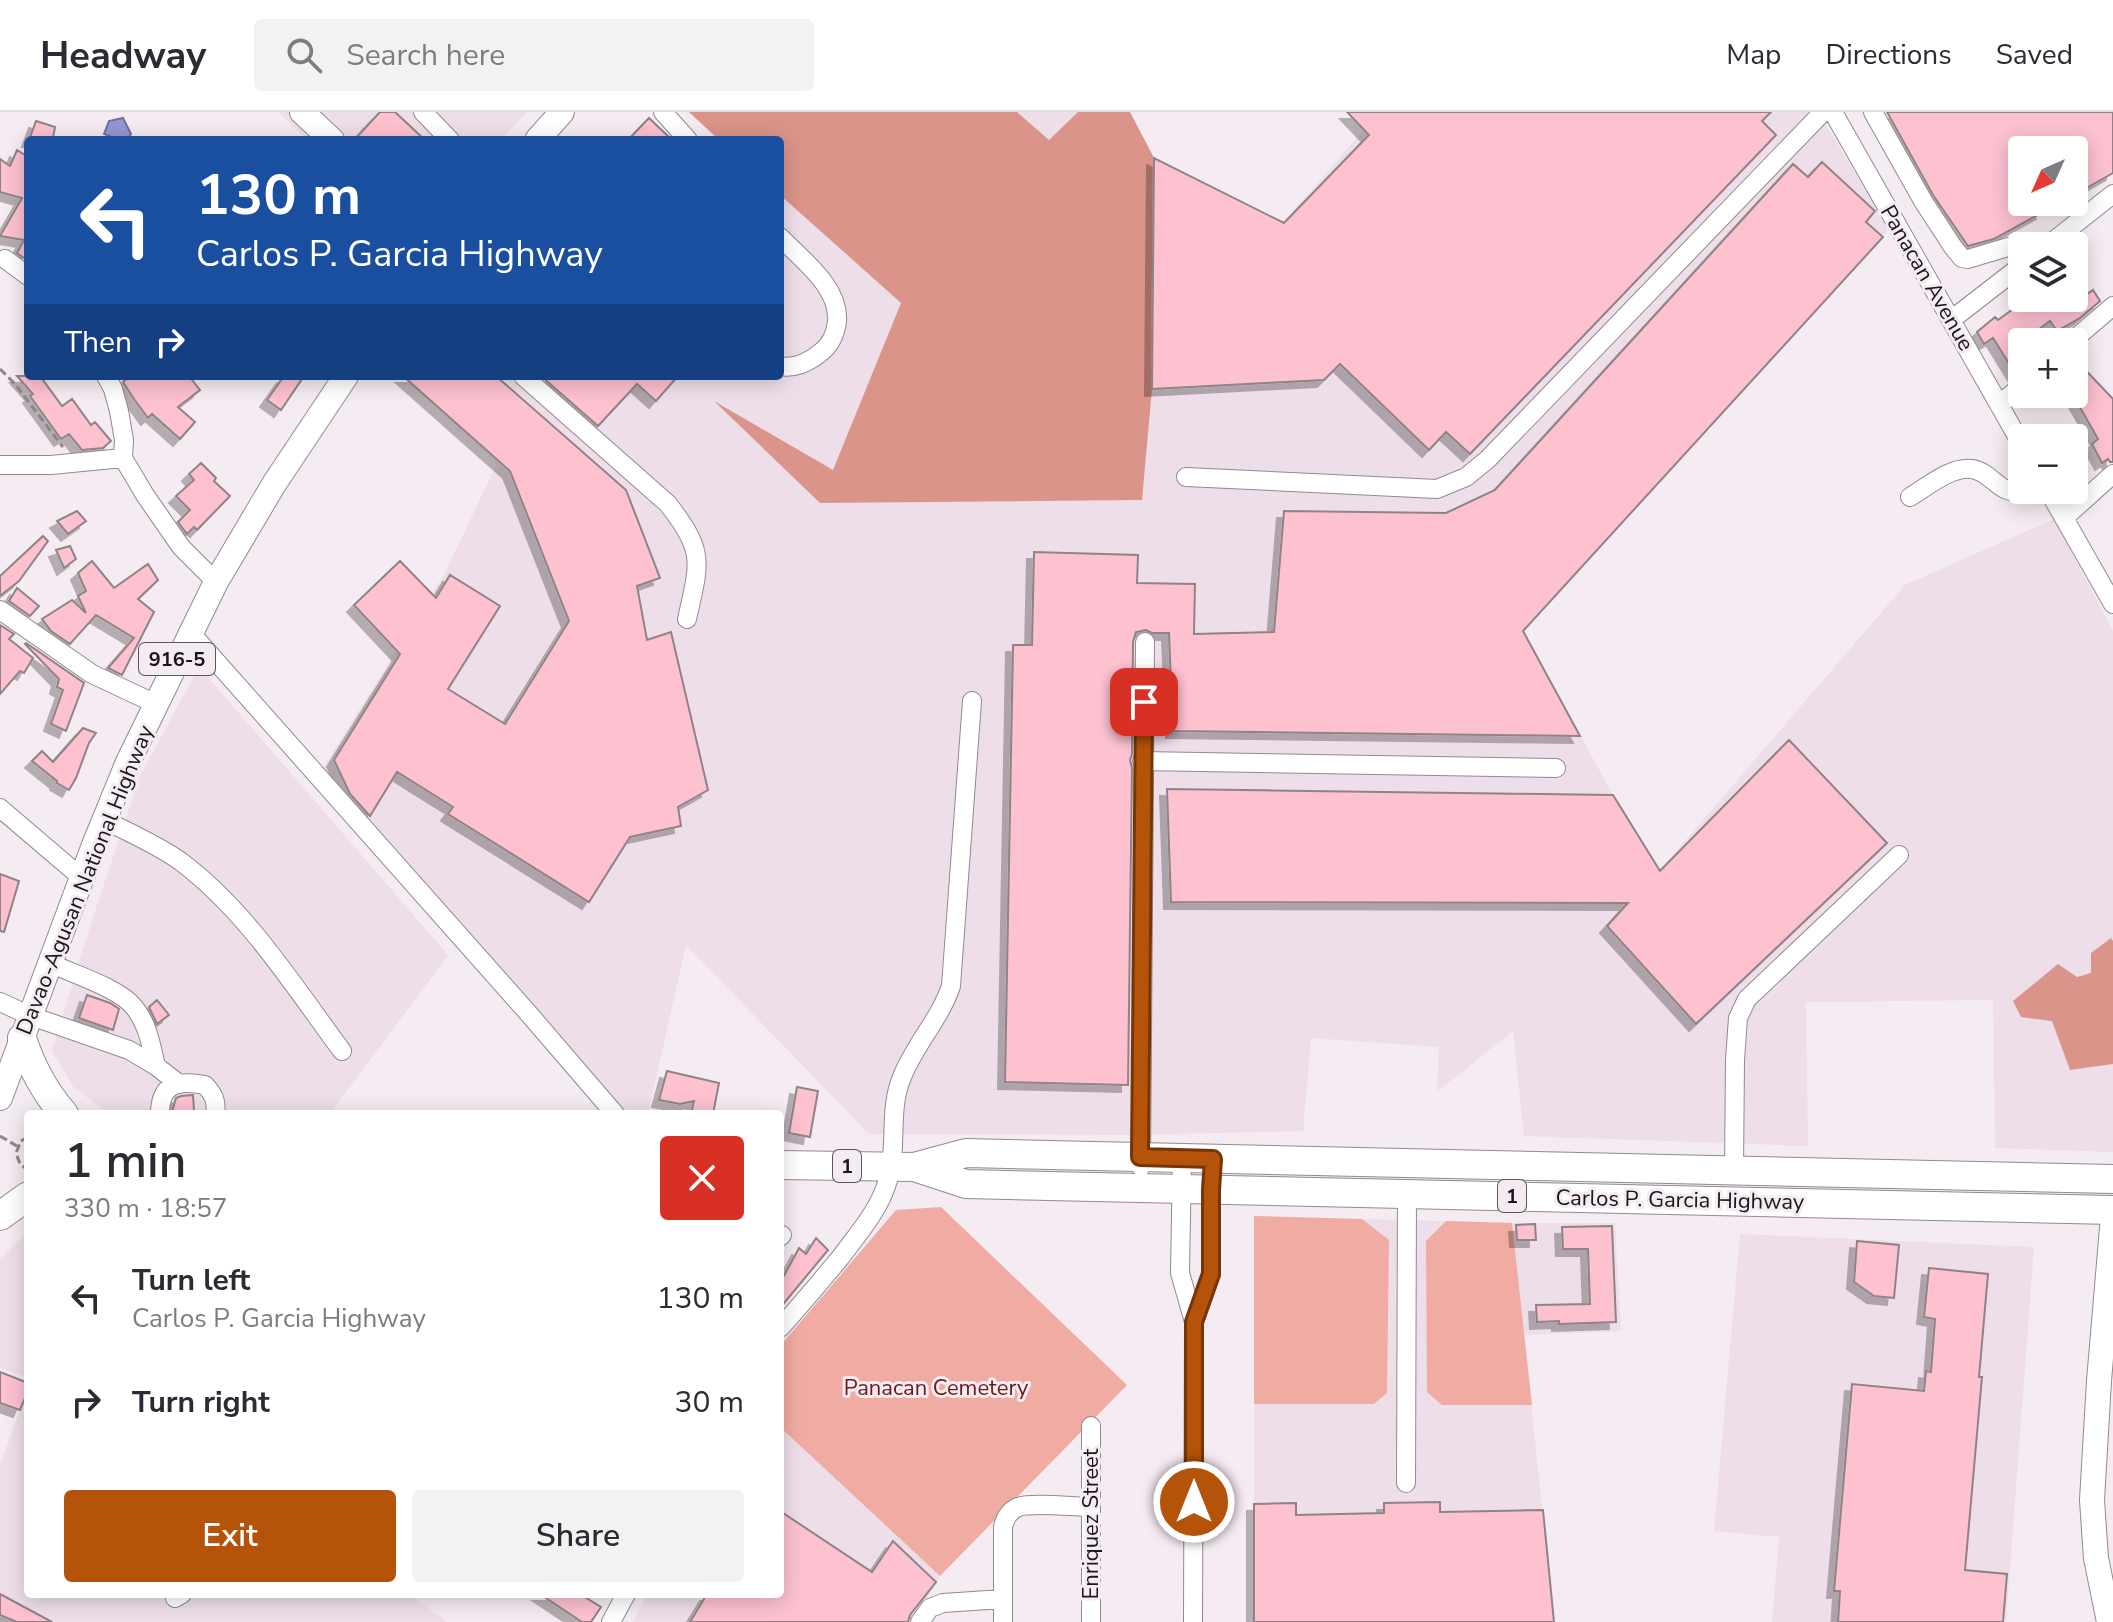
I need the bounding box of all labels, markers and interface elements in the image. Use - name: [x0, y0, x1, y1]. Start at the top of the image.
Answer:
- search box: [254, 19, 814, 91]
- text: Headway: [40, 30, 206, 81]
- icon: search: [282, 33, 326, 77]
- text: Search here: [346, 35, 505, 76]
- text: Map: [1726, 36, 1781, 74]
- text: Directions: [1825, 36, 1952, 74]
- text: Saved: [1996, 36, 2073, 74]
- north arrow: [2008, 136, 2088, 216]
- map controls: [2008, 136, 2088, 504]
- text: 130 m: [196, 157, 361, 234]
- icon: left: [64, 168, 168, 272]
- street label: Panacan Avenue: [1873, 199, 1981, 357]
- text: Carlos P. Garcia Highway: [196, 230, 603, 279]
- button: layers: [2008, 232, 2088, 312]
- icon: right: [148, 320, 192, 364]
- text: Then: [64, 322, 132, 363]
- button: +: [2008, 328, 2088, 408]
- button: −: [2008, 424, 2088, 504]
- road number: 916-5: [139, 643, 215, 675]
- pin: [1110, 668, 1178, 736]
- icon: arrive: [1122, 680, 1166, 724]
- street label: Davao-Agusan National Highway: [9, 720, 161, 1039]
- text: 1 min: [64, 1128, 186, 1194]
- button: close: [660, 1136, 744, 1220]
- road number: 1: [833, 1150, 861, 1182]
- road number: 1: [1498, 1180, 1526, 1212]
- street label: Carlos P. Garcia Highway: [1555, 1183, 1805, 1217]
- text: 330 m · 18:57: [64, 1191, 227, 1226]
- text: Turn left: [132, 1260, 250, 1301]
- icon: left: [64, 1276, 108, 1320]
- text: 130 m: [657, 1278, 744, 1319]
- text: Carlos P. Garcia Highway: [132, 1301, 426, 1336]
- park label: Panacan Cemetery: [844, 1373, 1029, 1403]
- icon: right: [64, 1380, 108, 1424]
- text: Turn right: [132, 1382, 270, 1423]
- text: 30 m: [675, 1382, 744, 1423]
- street label: Enriquez Street: [1076, 1448, 1106, 1600]
- position arrow: [1152, 1460, 1236, 1544]
- button: Exit: [64, 1490, 396, 1582]
- button: Share: [412, 1490, 744, 1582]

